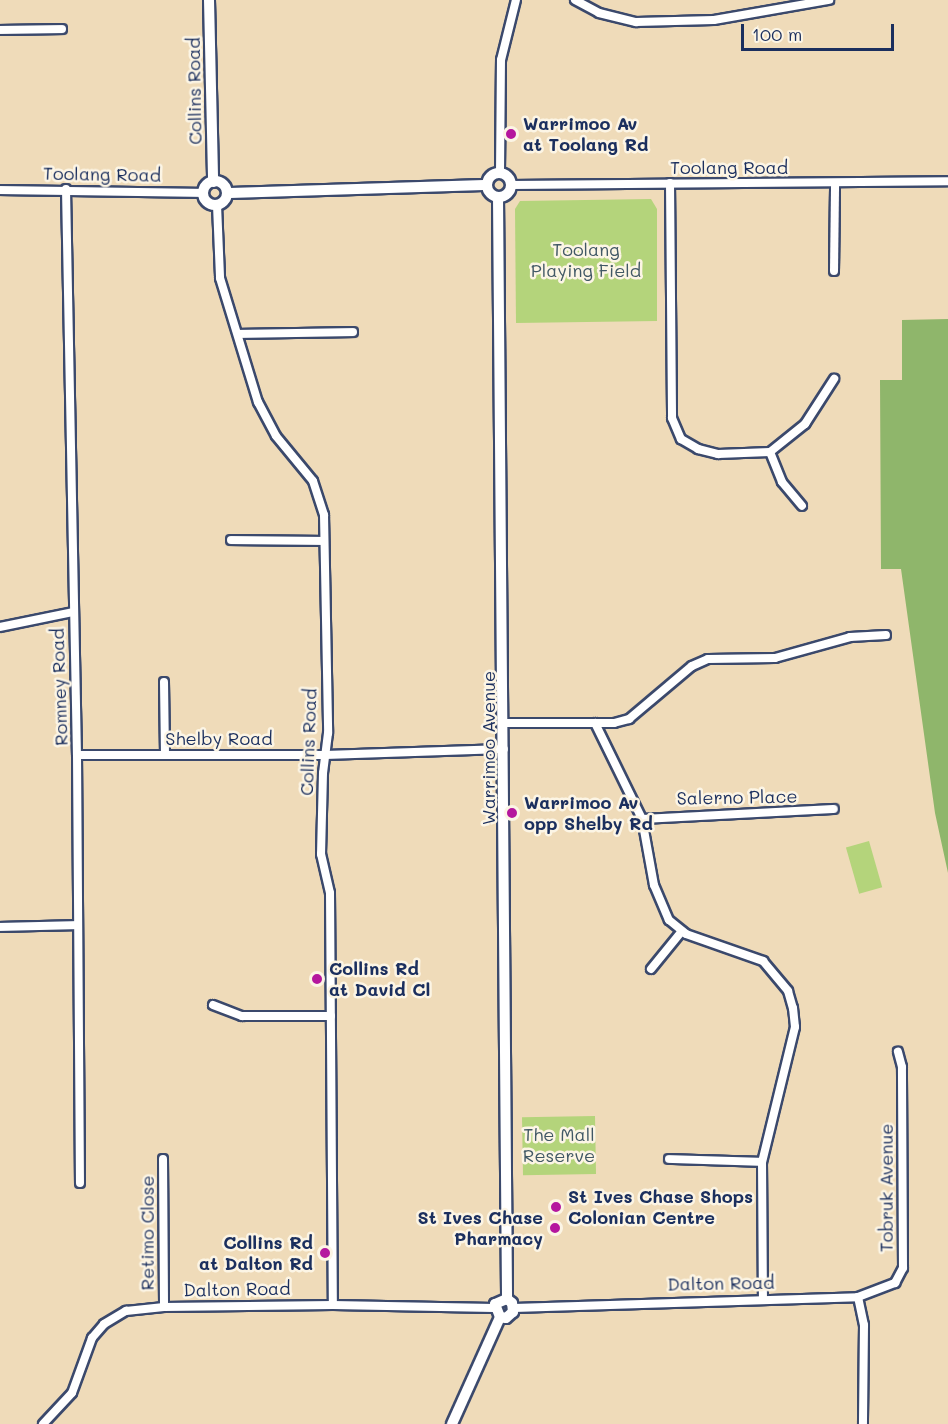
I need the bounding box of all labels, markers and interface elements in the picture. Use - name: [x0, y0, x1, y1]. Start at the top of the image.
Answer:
- scale bar: [744, 12, 897, 50]
- text: 100 m: [752, 22, 802, 46]
- street label: Collins Road: [182, 37, 206, 145]
- place label: Warrimoo Av at Toolang Rd: [523, 113, 648, 156]
- marker: Warrimoo Av at Toolang Rd: [504, 127, 518, 141]
- street label: Toolang Road: [670, 156, 788, 178]
- street label: Toolang Road: [43, 162, 161, 186]
- park label: Toolang Playing Field: [531, 239, 641, 282]
- street label: Romney Road: [46, 628, 72, 746]
- street label: Warrimoo Avenue: [477, 671, 499, 825]
- street label: Collins Road: [295, 688, 321, 796]
- street label: Shelby Road: [165, 727, 273, 749]
- street label: Salerno Place: [676, 785, 798, 809]
- place label: Warrimoo Av opp Shelby Rd: [524, 792, 653, 834]
- marker: Warrimoo Av opp Shelby Rd: [505, 806, 519, 820]
- place label: Collins Rd at David Cl: [329, 958, 430, 1000]
- marker: Collins Rd at David Cl: [310, 972, 324, 986]
- park label: The Mall Reserve: [523, 1124, 595, 1166]
- street label: Tobruk Avenue: [875, 1124, 897, 1252]
- street label: Retimo Close: [136, 1176, 158, 1290]
- place label: St Ives Chase Shops Colonian Centre: [568, 1186, 753, 1228]
- marker: St Ives Chase Shops Colonian Centre: [549, 1200, 563, 1214]
- place label: St Ives Chase Pharmacy: [417, 1207, 543, 1250]
- marker: St Ives Chase Pharmacy: [548, 1221, 562, 1235]
- place label: Collins Rd at Dalton Rd: [199, 1232, 313, 1274]
- marker: Collins Rd at Dalton Rd: [318, 1246, 332, 1260]
- street label: Dalton Road: [667, 1271, 775, 1295]
- street label: Dalton Road: [183, 1277, 291, 1301]

